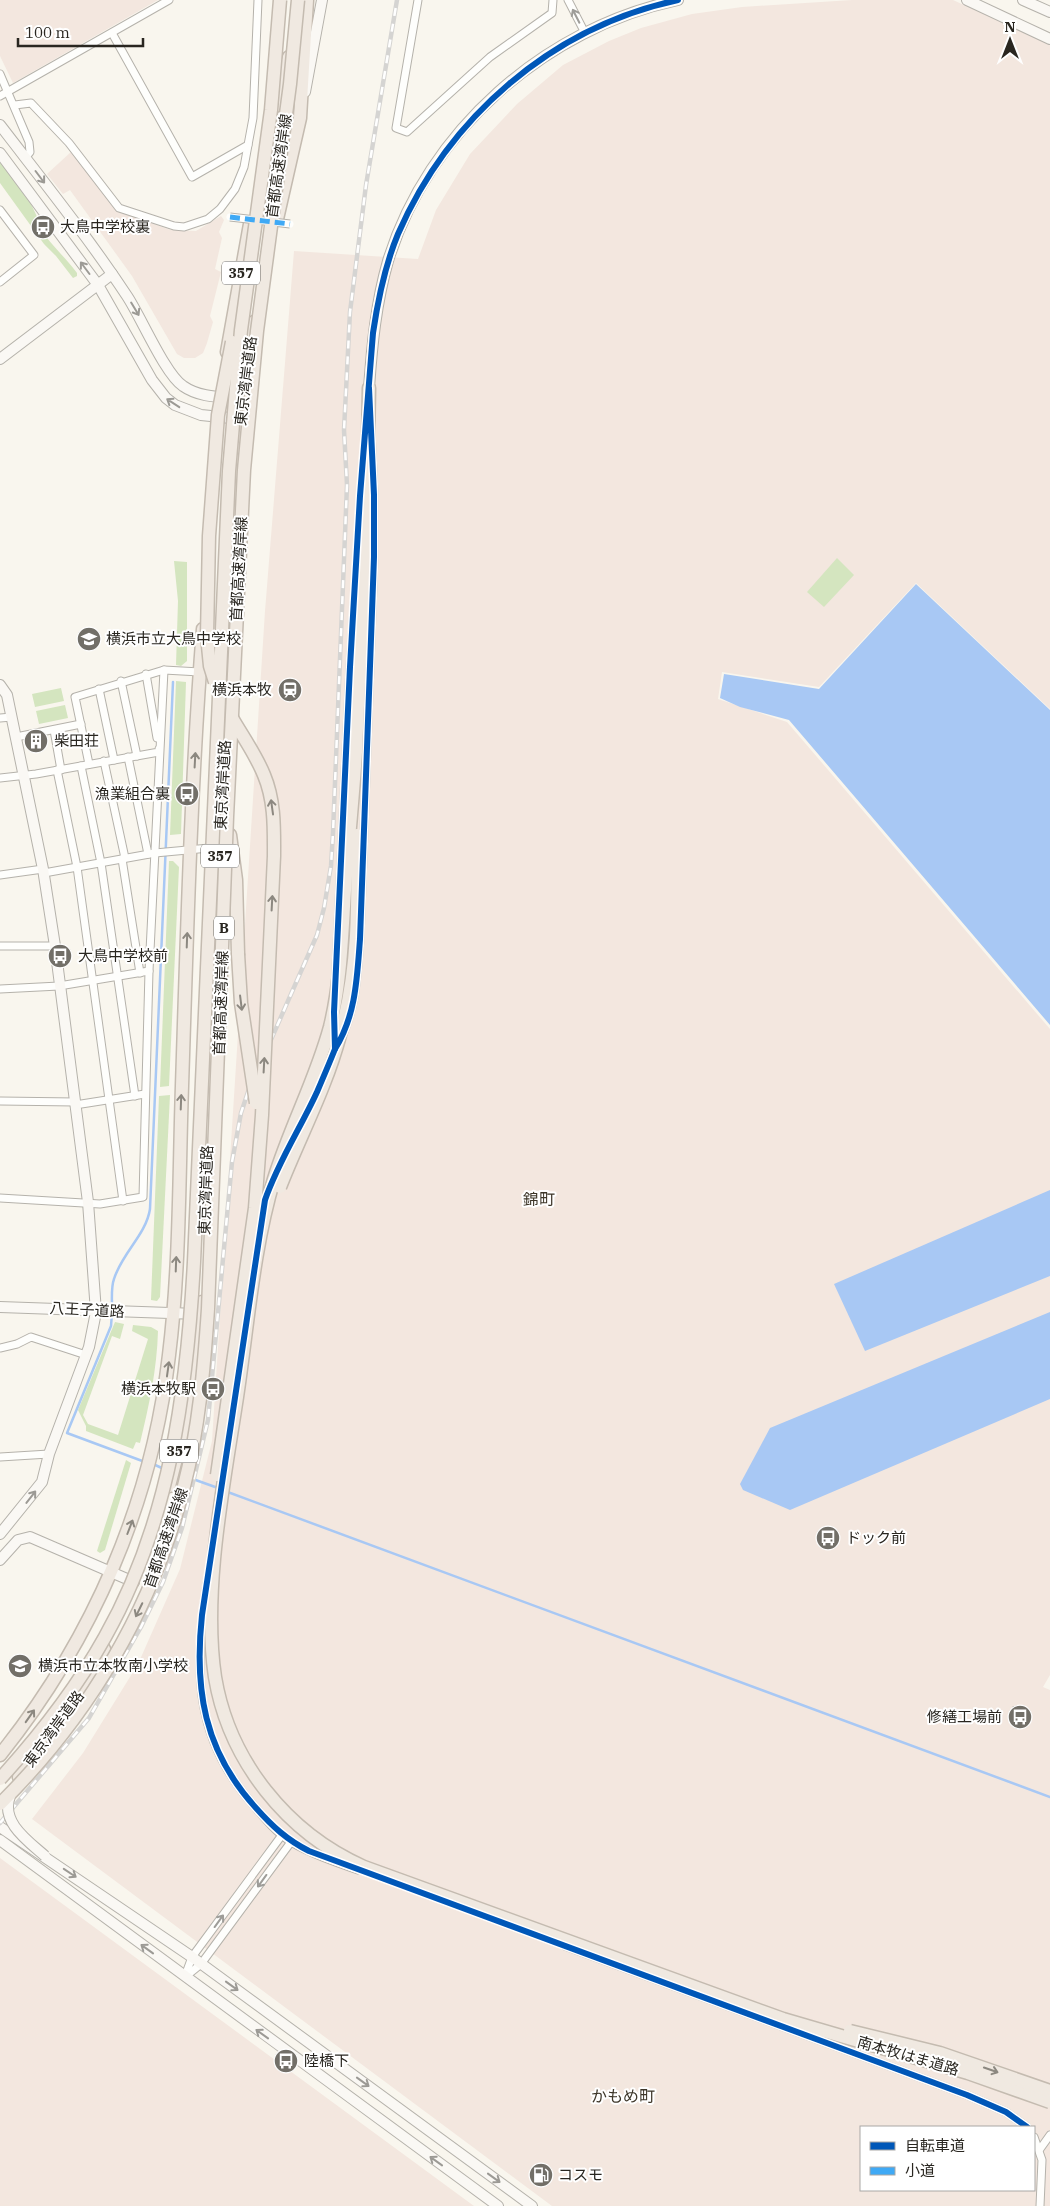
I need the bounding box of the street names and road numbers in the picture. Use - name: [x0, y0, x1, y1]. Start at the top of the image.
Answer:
- street label: 首都高速湾岸線: [262, 113, 295, 219]
- road number: 357: [222, 262, 260, 284]
- street label: 東京湾岸道路: [231, 335, 260, 427]
- street label: 首都高速湾岸線: [226, 516, 251, 622]
- street label: 東京湾岸道路: [211, 740, 234, 830]
- road number: 357: [201, 844, 239, 868]
- road number: B: [214, 916, 234, 940]
- street label: 首都高速湾岸線: [209, 950, 232, 1056]
- street label: 東京湾岸道路: [194, 1145, 217, 1235]
- street label: 八王子道路: [49, 1298, 125, 1321]
- road number: 357: [160, 1440, 198, 1462]
- street label: 首都高速湾岸線: [139, 1485, 192, 1591]
- street label: 東京湾岸道路: [19, 1687, 88, 1771]
- street label: 南本牧はま道路: [855, 2032, 961, 2079]

